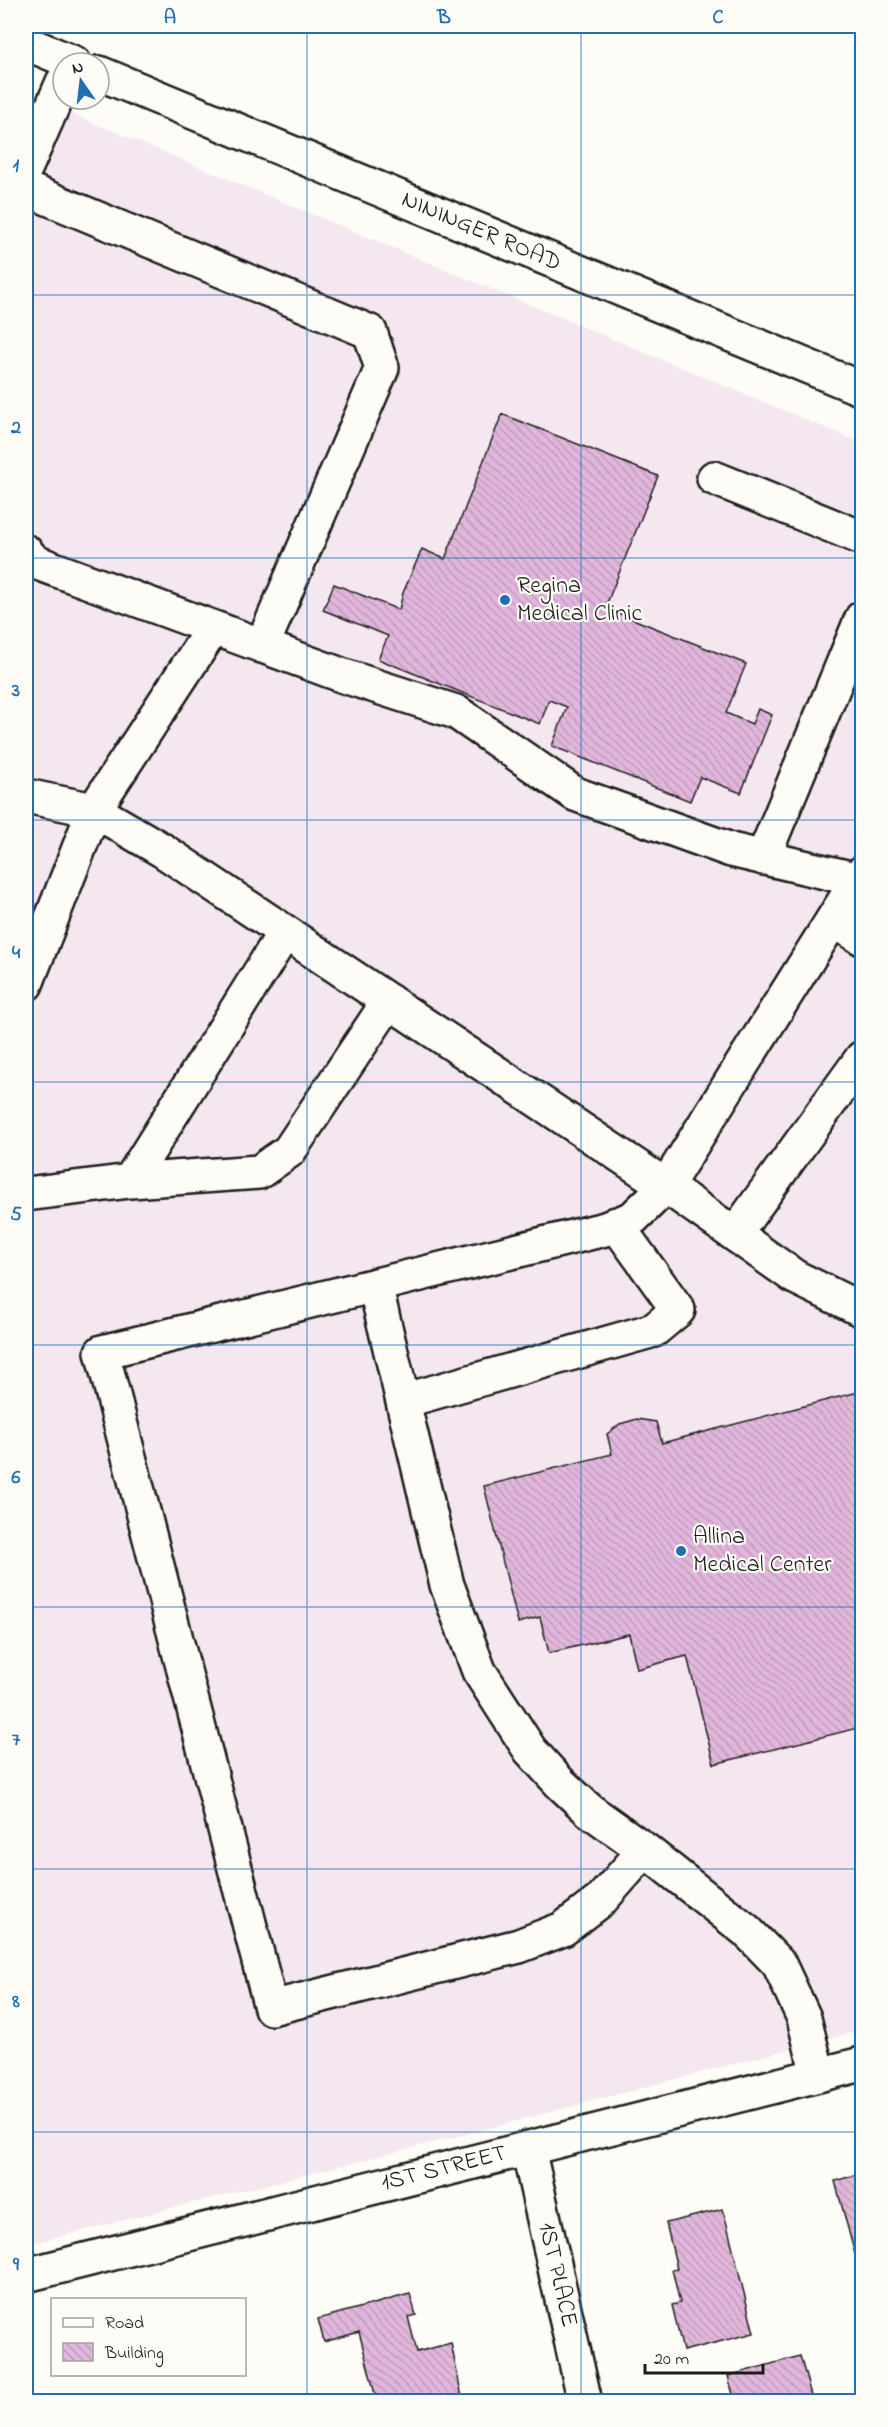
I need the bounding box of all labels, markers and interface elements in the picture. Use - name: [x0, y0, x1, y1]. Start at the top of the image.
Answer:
- text: A: [164, 4, 176, 33]
- text: B: [436, 4, 451, 33]
- text: C: [713, 4, 724, 33]
- north arrow: [51, 51, 111, 111]
- text: N: [70, 55, 86, 81]
- text: 1: [13, 152, 20, 181]
- street label: NININGER ROAD: [396, 183, 566, 281]
- text: 2: [10, 414, 21, 443]
- place label: Regina Medical Clinic: [517, 569, 642, 632]
- marker: Regina Medical Clinic: [498, 593, 512, 607]
- text: 3: [11, 677, 20, 706]
- text: 4: [12, 939, 21, 968]
- text: 5: [10, 1201, 22, 1230]
- text: 6: [12, 1464, 21, 1493]
- place label: Allina Medical Center: [693, 1520, 832, 1583]
- marker: Allina Medical Center: [674, 1544, 688, 1558]
- text: 7: [12, 1726, 21, 1755]
- text: 8: [11, 1988, 20, 2017]
- street label: 1ST STREET: [378, 2136, 511, 2201]
- street label: 1ST PLACE: [528, 2219, 586, 2331]
- text: 9: [12, 2251, 20, 2280]
- legend: [51, 2298, 246, 2376]
- text: Road: [105, 2311, 144, 2337]
- scale bar: [645, 2337, 764, 2375]
- text: Building: [104, 2341, 164, 2368]
- text: 20 m: [654, 2347, 689, 2373]

